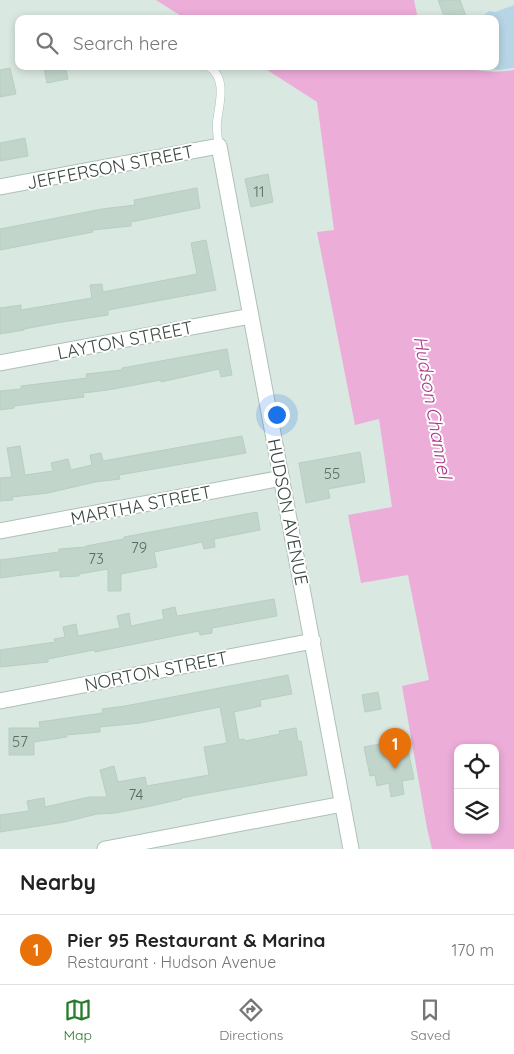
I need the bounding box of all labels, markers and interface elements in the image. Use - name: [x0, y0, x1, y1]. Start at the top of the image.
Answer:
- search box: [15, 15, 499, 70]
- icon: search: [33, 29, 61, 57]
- text: Search here: [73, 31, 178, 55]
- street label: JEFFERSON STREET: [25, 140, 195, 194]
- house number: 11: [253, 182, 265, 201]
- street label: LAYTON STREET: [55, 316, 195, 364]
- water label: Hudson Channel: [409, 334, 458, 483]
- your location: [264, 402, 290, 428]
- street label: HUDSON AVENUE: [262, 437, 314, 587]
- house number: 55: [324, 464, 340, 483]
- street label: MARTHA STREET: [69, 480, 214, 530]
- house number: 79: [131, 538, 147, 557]
- house number: 73: [88, 549, 104, 568]
- street label: NORTON STREET: [82, 646, 230, 696]
- pin: 1: [379, 728, 411, 769]
- house number: 57: [12, 732, 28, 751]
- map controls: [454, 744, 499, 834]
- button: locate: [454, 744, 499, 789]
- house number: 74: [128, 785, 144, 804]
- button: layers: [454, 789, 499, 834]
- text: Nearby: [20, 869, 96, 895]
- text: Pier 95 Restaurant & Marina: [67, 928, 325, 952]
- text: 1: [33, 940, 39, 960]
- text: 170 m: [451, 940, 494, 960]
- text: Restaurant · Hudson Avenue: [67, 952, 276, 972]
- tab: Map: [64, 996, 92, 1044]
- tab: Directions: [219, 996, 283, 1044]
- tab: Saved: [410, 996, 450, 1044]

